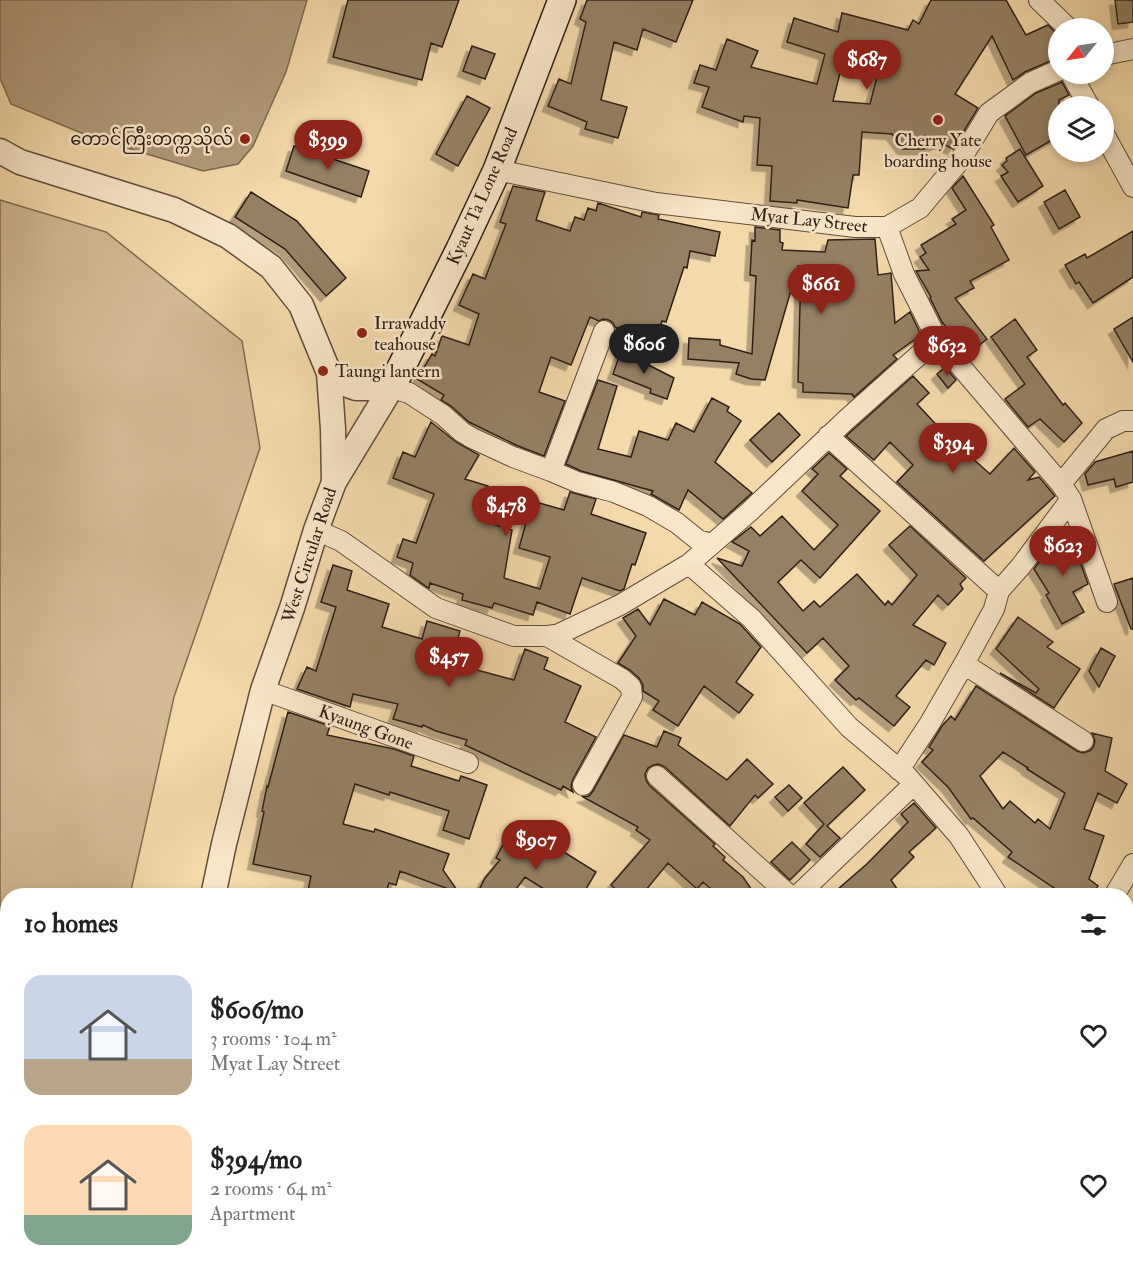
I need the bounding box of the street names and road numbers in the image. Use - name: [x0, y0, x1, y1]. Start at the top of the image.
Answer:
- street label: Kyaut Ta Lone Road: [442, 124, 523, 269]
- street label: Myat Lay Street: [749, 203, 869, 238]
- street label: West Circular Road: [276, 484, 342, 627]
- street label: Kyaung Gone: [315, 700, 417, 755]

